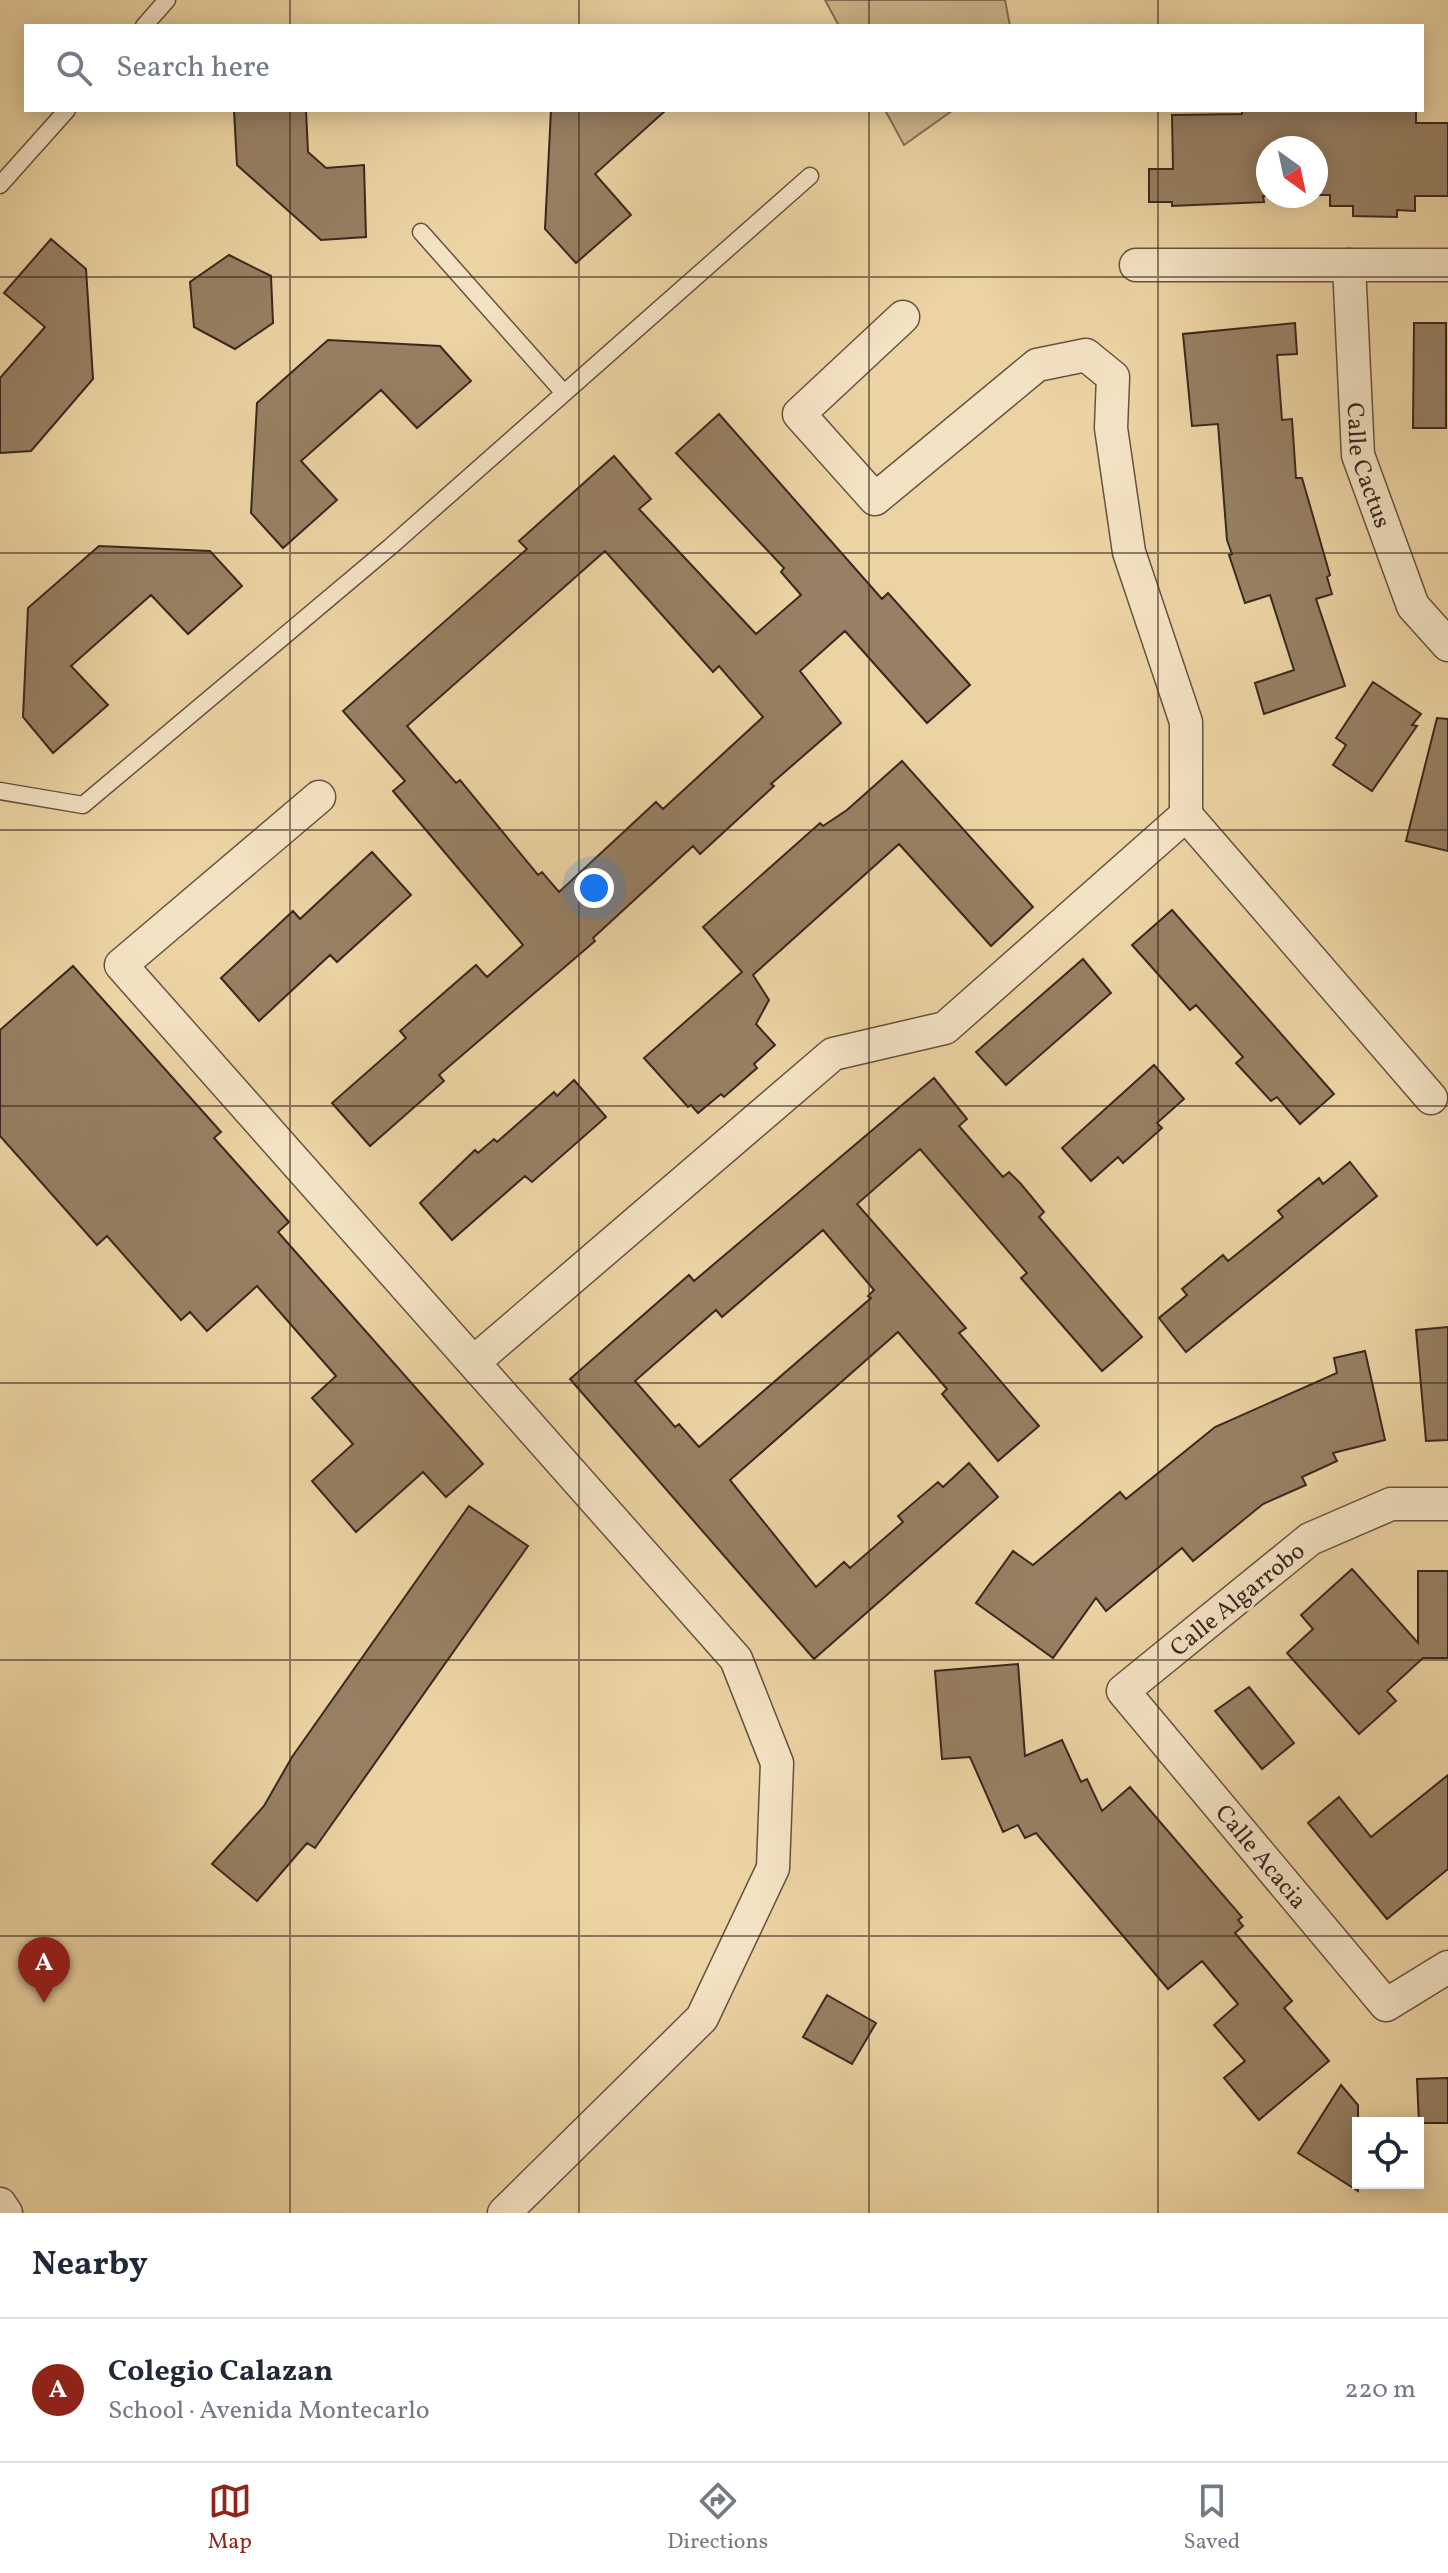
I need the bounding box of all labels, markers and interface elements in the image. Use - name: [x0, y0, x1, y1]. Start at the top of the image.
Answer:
- search box: [24, 24, 1424, 112]
- icon: search: [52, 46, 96, 90]
- text: Search here: [116, 47, 270, 89]
- north arrow: [1256, 136, 1328, 208]
- street label: Calle Cactus: [1337, 402, 1398, 533]
- your location: [574, 868, 614, 908]
- street label: Calle Algarrobo: [1163, 1535, 1313, 1666]
- street label: Calle Acacia: [1206, 1798, 1314, 1917]
- pin: A: [18, 1937, 70, 2003]
- map controls: [1352, 2117, 1424, 2189]
- button: locate: [1352, 2117, 1424, 2189]
- text: Nearby: [32, 2242, 148, 2289]
- text: Colegio Calazan: [108, 2351, 333, 2393]
- text: A: [49, 2372, 67, 2408]
- text: 220 m: [1344, 2372, 1416, 2408]
- text: School · Avenida Montecarlo: [108, 2393, 430, 2429]
- tab: Map: [208, 2479, 252, 2558]
- tab: Directions: [667, 2479, 768, 2558]
- tab: Saved: [1184, 2479, 1240, 2558]

